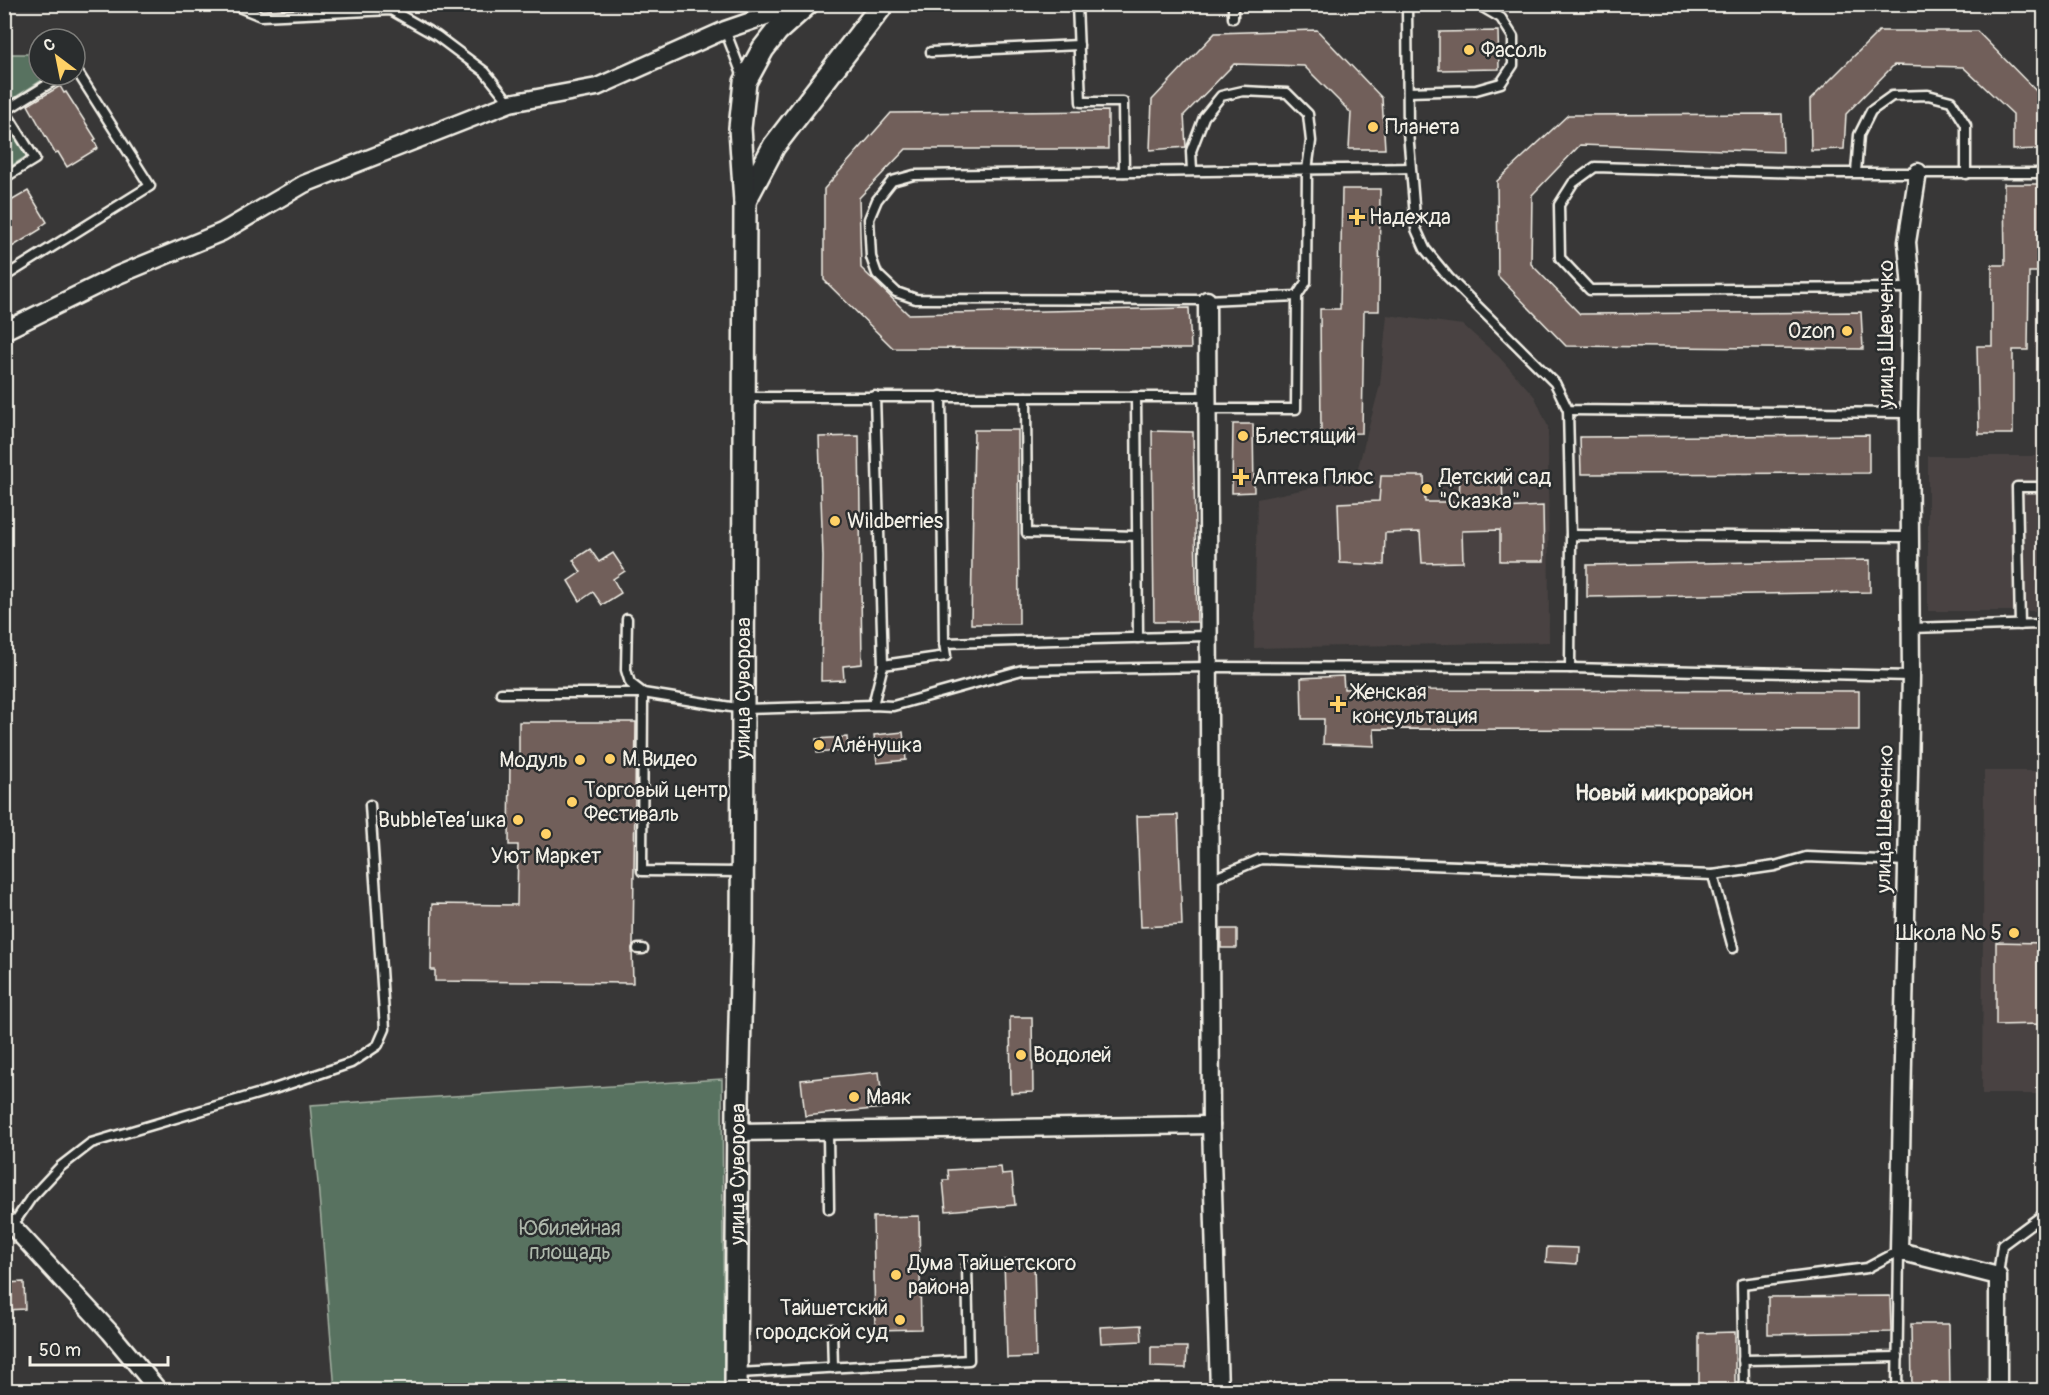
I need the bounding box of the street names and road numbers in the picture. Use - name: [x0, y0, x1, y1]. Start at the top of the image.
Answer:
- street label: улица Шевченко: [1873, 260, 1900, 409]
- street label: улица Суворова: [729, 617, 757, 760]
- street label: улица Шевченко: [1870, 745, 1900, 894]
- street label: улица Суворова: [723, 1103, 751, 1246]

